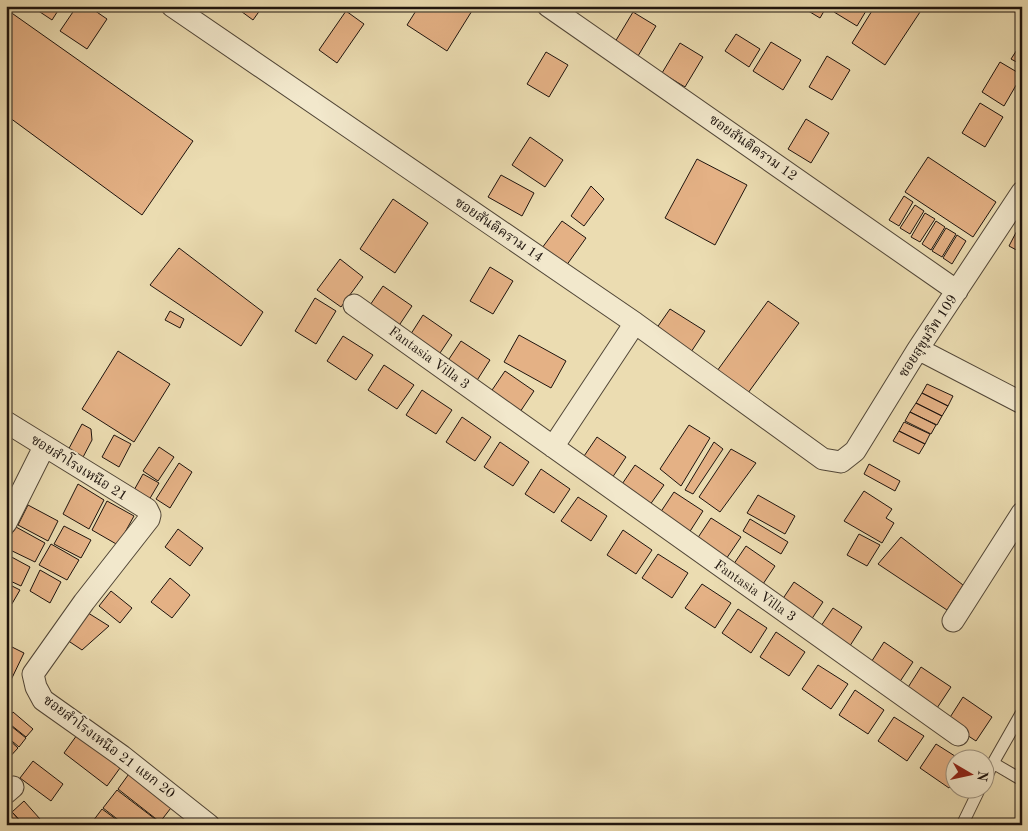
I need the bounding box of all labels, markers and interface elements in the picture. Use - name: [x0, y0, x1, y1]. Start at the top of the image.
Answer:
- street label: ซอยสันติคราม 12: [706, 112, 800, 184]
- street label: ซอยสันติคราม 14: [452, 194, 546, 265]
- street label: ซอยสุขุมวิท 109: [895, 292, 961, 380]
- street label: Fantasia Villa 3: [386, 324, 472, 392]
- street label: ซอยสำโรงเหนือ 21: [28, 429, 132, 503]
- street label: Fantasia Villa 3: [712, 558, 798, 624]
- street label: ซอยสำโรงเหนือ 21 แยก 20: [41, 690, 180, 801]
- north arrow: [946, 748, 996, 798]
- text: N: [974, 769, 990, 783]

